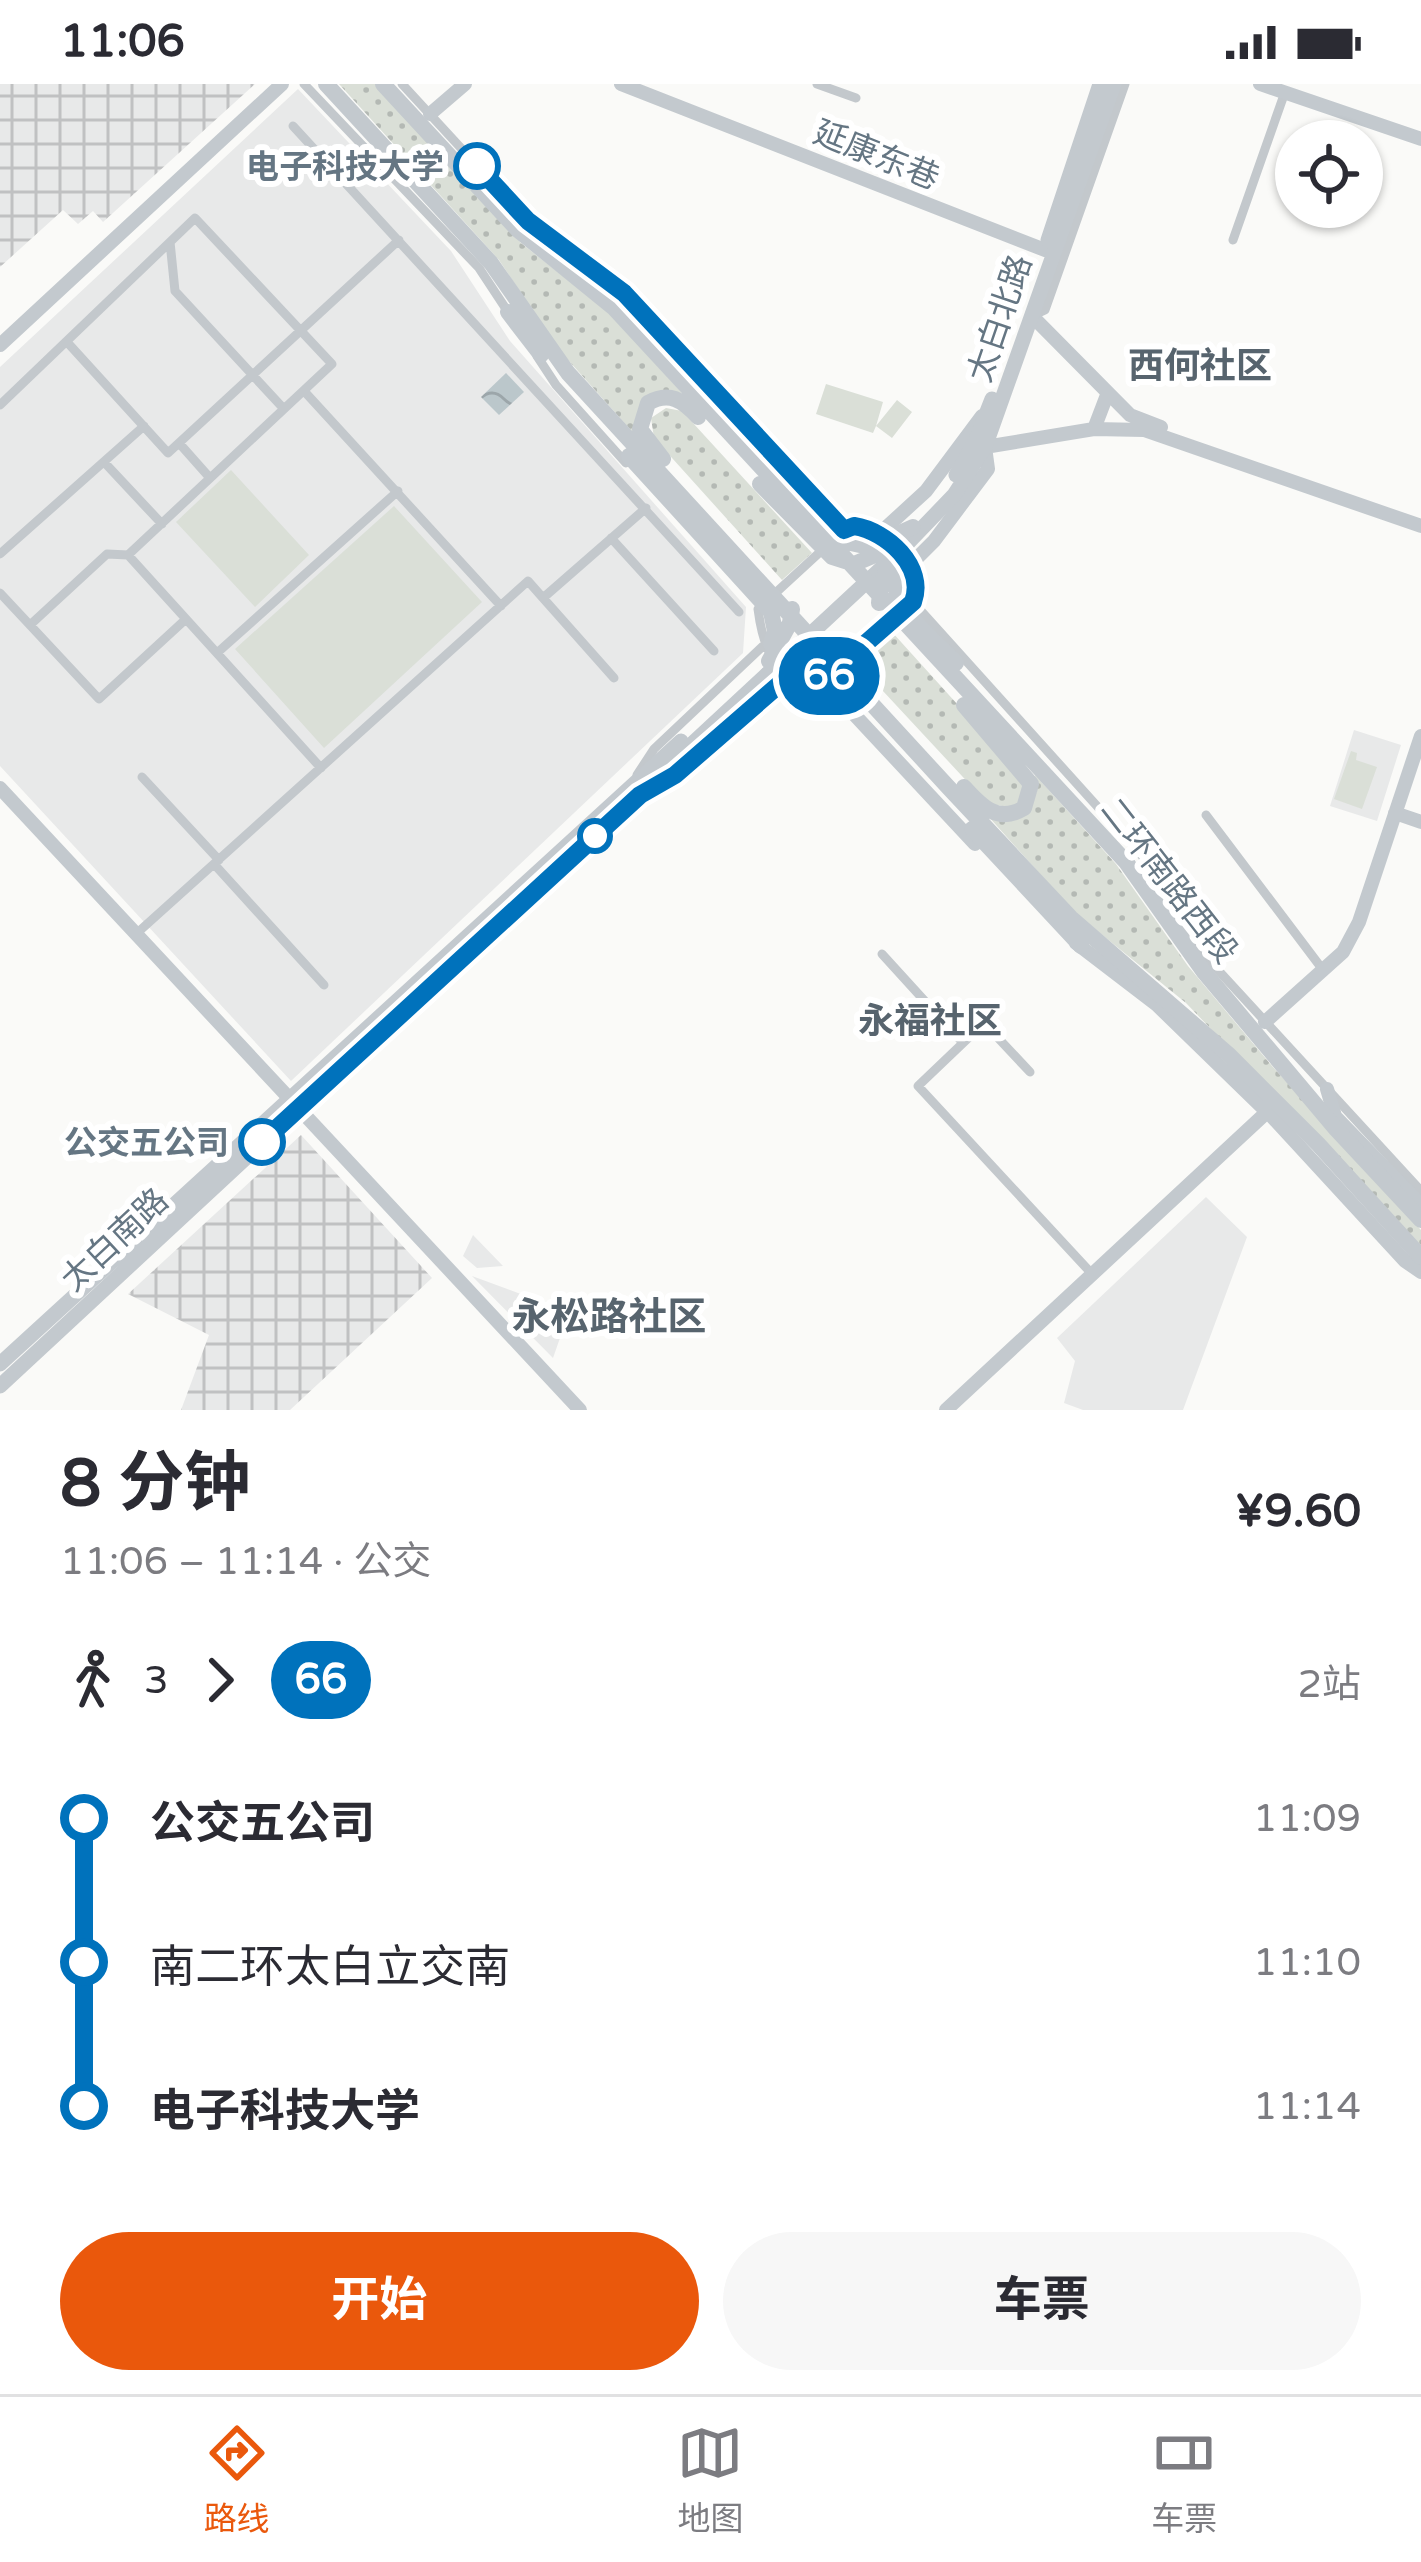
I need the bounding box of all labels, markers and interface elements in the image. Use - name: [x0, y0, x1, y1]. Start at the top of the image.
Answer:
- text: 11:06: [60, 15, 185, 69]
- street label: 延康东巷: [808, 113, 945, 198]
- map controls: [1275, 120, 1383, 228]
- button: locate: [1275, 120, 1383, 228]
- marker: 电子科技大学: [455, 144, 499, 188]
- place label: 电子科技大学: [246, 148, 444, 187]
- street label: 太白北路: [960, 250, 1040, 387]
- district label: 西何社区: [1128, 345, 1272, 388]
- line badge: 66: [775, 637, 883, 715]
- text: 66: [803, 650, 855, 701]
- street label: 二环南路西段: [1093, 791, 1245, 971]
- unlabelled marker: [579, 820, 611, 852]
- district label: 永福社区: [858, 1000, 1002, 1043]
- marker: 公交五公司: [240, 1120, 284, 1164]
- place label: 公交五公司: [64, 1124, 229, 1163]
- street label: 太白南路: [53, 1181, 177, 1299]
- district label: 永松路社区: [511, 1294, 707, 1341]
- text: 8 分钟: [60, 1444, 251, 1524]
- text: ¥9.60: [1235, 1485, 1361, 1539]
- text: 11:06 – 11:14 · 公交: [60, 1538, 432, 1585]
- icon: walk: [60, 1647, 126, 1713]
- icon: forward: [187, 1647, 253, 1713]
- text: 66: [295, 1654, 347, 1705]
- text: 3: [144, 1657, 169, 1704]
- text: 2站: [1298, 1661, 1361, 1708]
- text: 11:09: [1253, 1795, 1361, 1842]
- text: 公交五公司: [150, 1797, 375, 1851]
- text: 11:10: [1253, 1939, 1361, 1986]
- text: 南二环太白立交南: [150, 1941, 510, 1995]
- text: 11:14: [1253, 2083, 1361, 2130]
- text: 电子科技大学: [150, 2085, 420, 2139]
- button: 开始: [60, 2232, 699, 2370]
- button: 车票: [723, 2232, 1361, 2370]
- tab: 路线: [204, 2420, 270, 2540]
- tab: 地图: [677, 2420, 743, 2540]
- tab: 车票: [1151, 2420, 1217, 2540]

